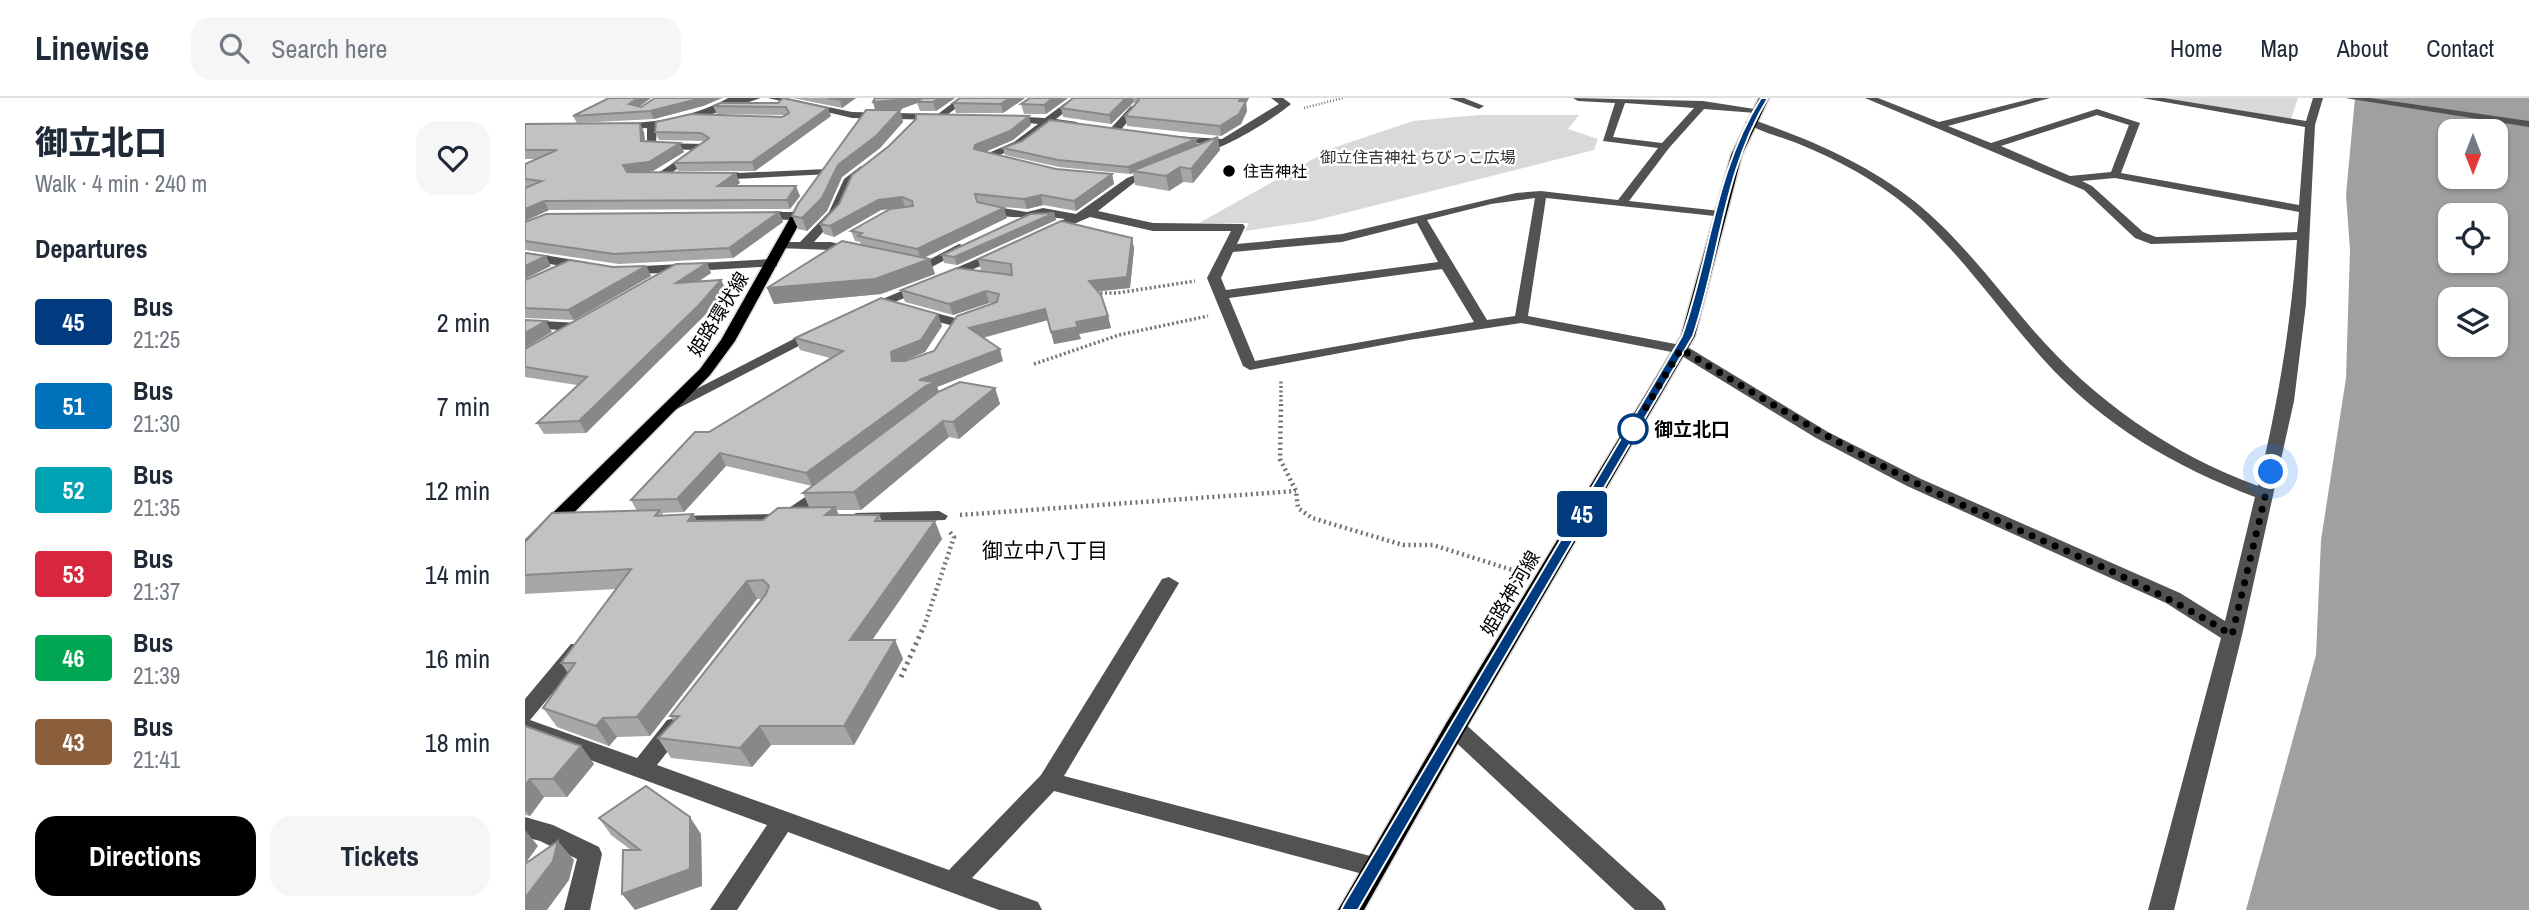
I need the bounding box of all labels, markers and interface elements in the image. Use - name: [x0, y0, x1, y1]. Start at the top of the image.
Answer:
- search box: [191, 17, 681, 80]
- text: Linewise: [35, 26, 149, 70]
- icon: search: [215, 29, 253, 67]
- text: Search here: [271, 31, 387, 66]
- text: Home: [2170, 32, 2222, 64]
- text: Map: [2260, 32, 2299, 64]
- text: About: [2337, 32, 2388, 64]
- text: Contact: [2426, 32, 2494, 64]
- north arrow: [2438, 119, 2508, 189]
- map controls: [2438, 119, 2508, 357]
- text: 御立北口: [35, 120, 167, 164]
- button: heart: [416, 121, 490, 195]
- park label: 御立住吉神社 ちびっこ広場: [1320, 146, 1516, 168]
- place label: 住吉神社: [1243, 160, 1307, 182]
- marker: 住吉神社: [1221, 163, 1237, 179]
- text: Walk · 4 min · 240 m: [35, 168, 207, 199]
- button: locate: [2438, 203, 2508, 273]
- text: Departures: [35, 231, 148, 266]
- street label: 姫路環状線: [682, 267, 754, 361]
- button: layers: [2438, 287, 2508, 357]
- text: Bus: [133, 289, 173, 324]
- text: 2 min: [437, 305, 490, 340]
- text: 45: [63, 306, 84, 338]
- text: 21:25: [133, 324, 180, 355]
- text: Bus: [133, 373, 173, 408]
- text: 7 min: [437, 389, 490, 424]
- text: 51: [63, 390, 84, 422]
- text: 21:30: [133, 408, 180, 439]
- marker: 御立北口: [1618, 414, 1648, 444]
- place label: 御立北口: [1654, 416, 1730, 442]
- your location: [2253, 454, 2288, 489]
- text: Bus: [133, 457, 173, 492]
- text: 12 min: [425, 473, 490, 508]
- text: 52: [63, 474, 84, 506]
- line badge: 45: [1551, 491, 1613, 537]
- text: 21:35: [133, 492, 180, 523]
- text: 45: [1571, 498, 1593, 530]
- district label: 御立中八丁目: [982, 536, 1108, 565]
- text: Bus: [133, 541, 173, 576]
- street label: 姫路神河線: [1474, 546, 1546, 640]
- text: 14 min: [425, 557, 490, 592]
- text: 53: [63, 558, 84, 590]
- text: 21:37: [133, 576, 180, 607]
- text: Bus: [133, 625, 173, 660]
- text: 16 min: [425, 641, 490, 676]
- text: 46: [63, 642, 84, 674]
- text: 21:39: [133, 660, 180, 691]
- text: Bus: [133, 709, 173, 744]
- text: 18 min: [425, 725, 490, 760]
- text: 43: [63, 726, 84, 758]
- text: 21:41: [133, 744, 180, 775]
- button: Directions: [35, 816, 256, 896]
- button: Tickets: [270, 816, 490, 896]

